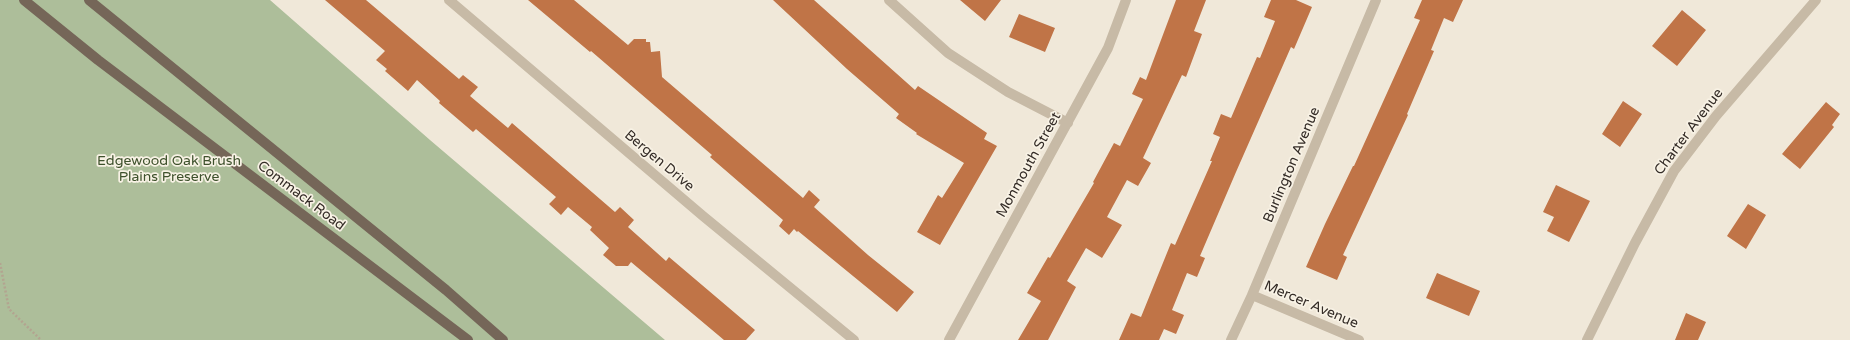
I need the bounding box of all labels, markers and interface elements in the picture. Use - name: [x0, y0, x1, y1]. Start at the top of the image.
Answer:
- street label: Charter Avenue: [1651, 86, 1727, 178]
- street label: Burlington Avenue: [1260, 105, 1324, 225]
- street label: Monmouth Street: [993, 109, 1065, 221]
- street label: Bergen Drive: [621, 127, 697, 195]
- park label: Edgewood Oak Brush Plains Preserve: [97, 153, 241, 186]
- street label: Commack Road: [254, 158, 348, 234]
- street label: Mercer Avenue: [1261, 278, 1361, 332]

